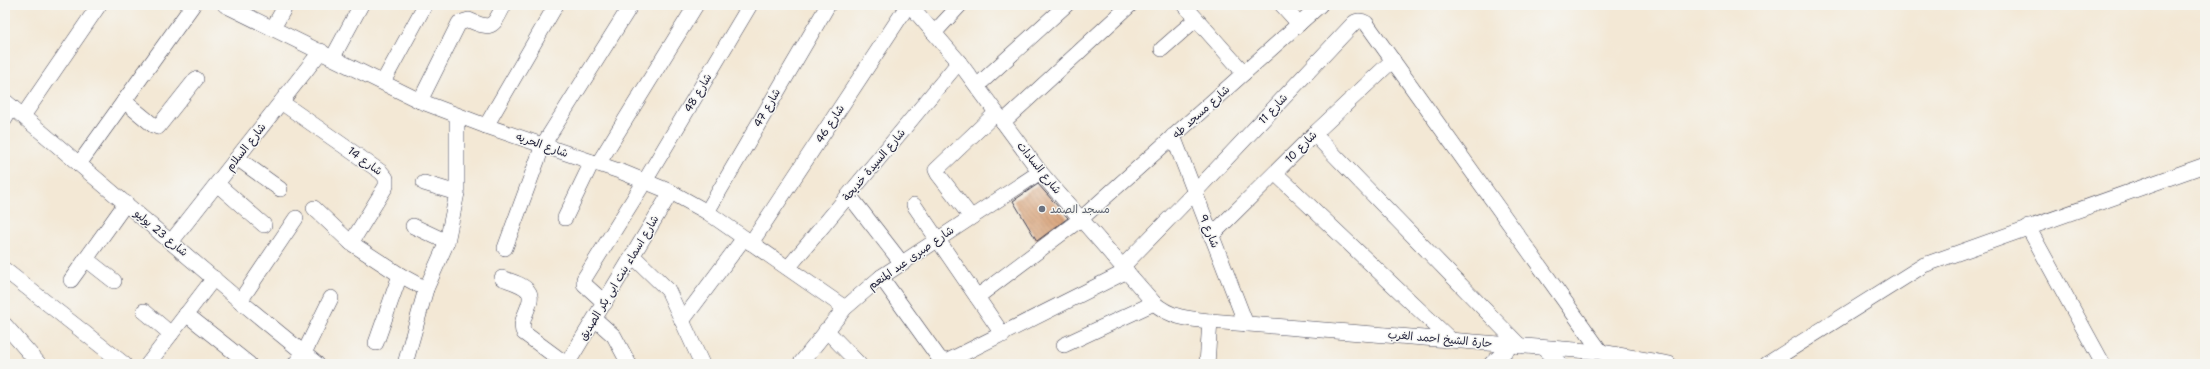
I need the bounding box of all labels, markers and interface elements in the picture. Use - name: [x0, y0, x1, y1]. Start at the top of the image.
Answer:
- street label: شارع 48: [681, 71, 716, 116]
- street label: شارع مسجد طه: [1169, 82, 1234, 143]
- street label: شارع 47: [750, 86, 785, 131]
- street label: شارع 11: [1255, 91, 1292, 128]
- street label: شارع 46: [812, 102, 849, 147]
- street label: شارع السلام: [223, 120, 270, 175]
- street label: شارع السيدة خديجة: [839, 126, 909, 205]
- street label: شارع 10: [1282, 128, 1321, 167]
- street label: شارع الحريه: [514, 129, 570, 162]
- street label: شارع السادات: [1013, 139, 1065, 198]
- street label: شارع 14: [344, 143, 385, 179]
- place label: مسجد الصمد: [1050, 202, 1110, 217]
- marker: مسجد الصمد: [1037, 204, 1047, 214]
- street label: شارع 23 يوليو: [130, 205, 191, 261]
- street label: شارع 9: [1195, 212, 1223, 251]
- street label: شارع اسماء بنت ابى بكر الصديق: [576, 213, 663, 344]
- street label: شارع صبرى عبد المنعم: [865, 223, 958, 294]
- street label: حارة الشيخ احمد الغرب: [1387, 327, 1493, 351]

